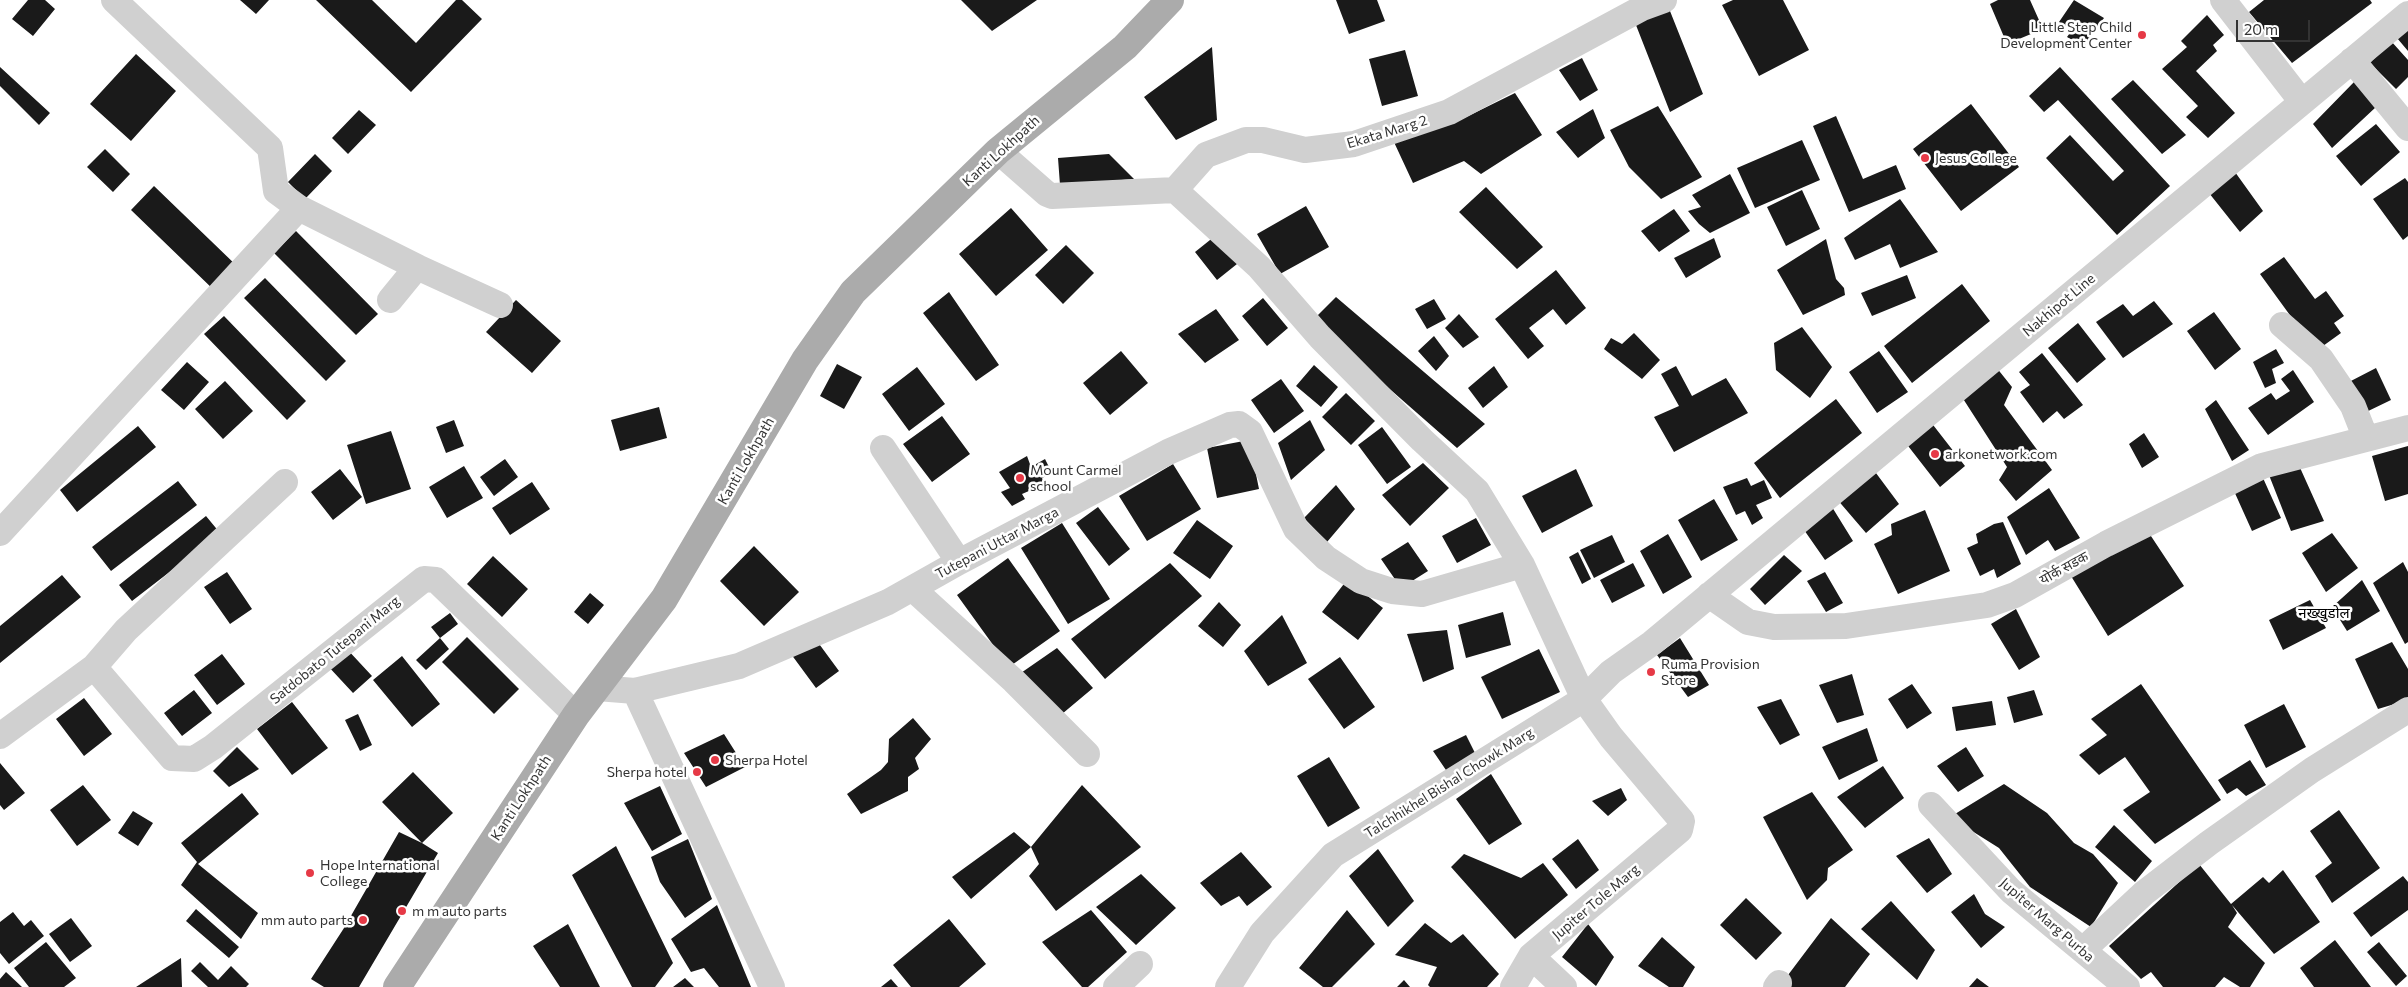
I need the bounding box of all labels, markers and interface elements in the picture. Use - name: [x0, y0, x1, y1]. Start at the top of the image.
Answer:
- scale bar: [2238, 10, 2312, 42]
- place label: Little Step Child Development Center: [2000, 19, 2132, 52]
- text: 20 m: [2244, 20, 2278, 38]
- marker: Little Step Child Development Center: [2136, 29, 2148, 41]
- street label: Kanti Lokhpath: [959, 112, 1043, 190]
- street label: Ekata Marg 2: [1345, 112, 1429, 152]
- place label: Jesus College: [1935, 150, 2017, 166]
- marker: Jesus College: [1919, 152, 1931, 164]
- street label: Nakhipot Line: [2019, 270, 2099, 340]
- street label: Kanti Lokhpath: [714, 414, 778, 508]
- place label: arkonetwork.com: [1945, 446, 2058, 462]
- marker: arkonetwork.com: [1929, 448, 1941, 460]
- place label: Mount Carmel school: [1030, 462, 1122, 494]
- marker: Mount Carmel school: [1014, 472, 1026, 484]
- street label: Tutepani Uttar Marga: [933, 503, 1061, 583]
- street label: योर्क सडक: [2037, 548, 2091, 588]
- street label: Satdobato Tutepani Marg: [267, 592, 403, 708]
- district label: नख्खुडोल: [2298, 604, 2350, 622]
- place label: Ruma Provision Store: [1661, 656, 1760, 689]
- marker: Ruma Provision Store: [1645, 666, 1657, 678]
- street label: Talchhikhel Bishal Chowk Marg: [1361, 724, 1537, 842]
- street label: Kanti Lokhpath: [487, 752, 555, 844]
- place label: Sherpa Hotel: [725, 752, 808, 768]
- marker: Sherpa Hotel: [709, 754, 721, 766]
- place label: Sherpa hotel: [607, 764, 687, 780]
- marker: Sherpa hotel: [691, 766, 703, 778]
- place label: Hope International College: [320, 857, 440, 890]
- street label: Jupiter Tole Marg: [1549, 861, 1643, 943]
- marker: Hope International College: [304, 867, 316, 879]
- street label: Jupiter Marg Purba: [1996, 875, 2098, 965]
- place label: m m auto parts: [412, 903, 507, 919]
- marker: m m auto parts: [396, 905, 408, 917]
- place label: mm auto parts: [261, 912, 353, 928]
- marker: mm auto parts: [357, 914, 369, 926]

